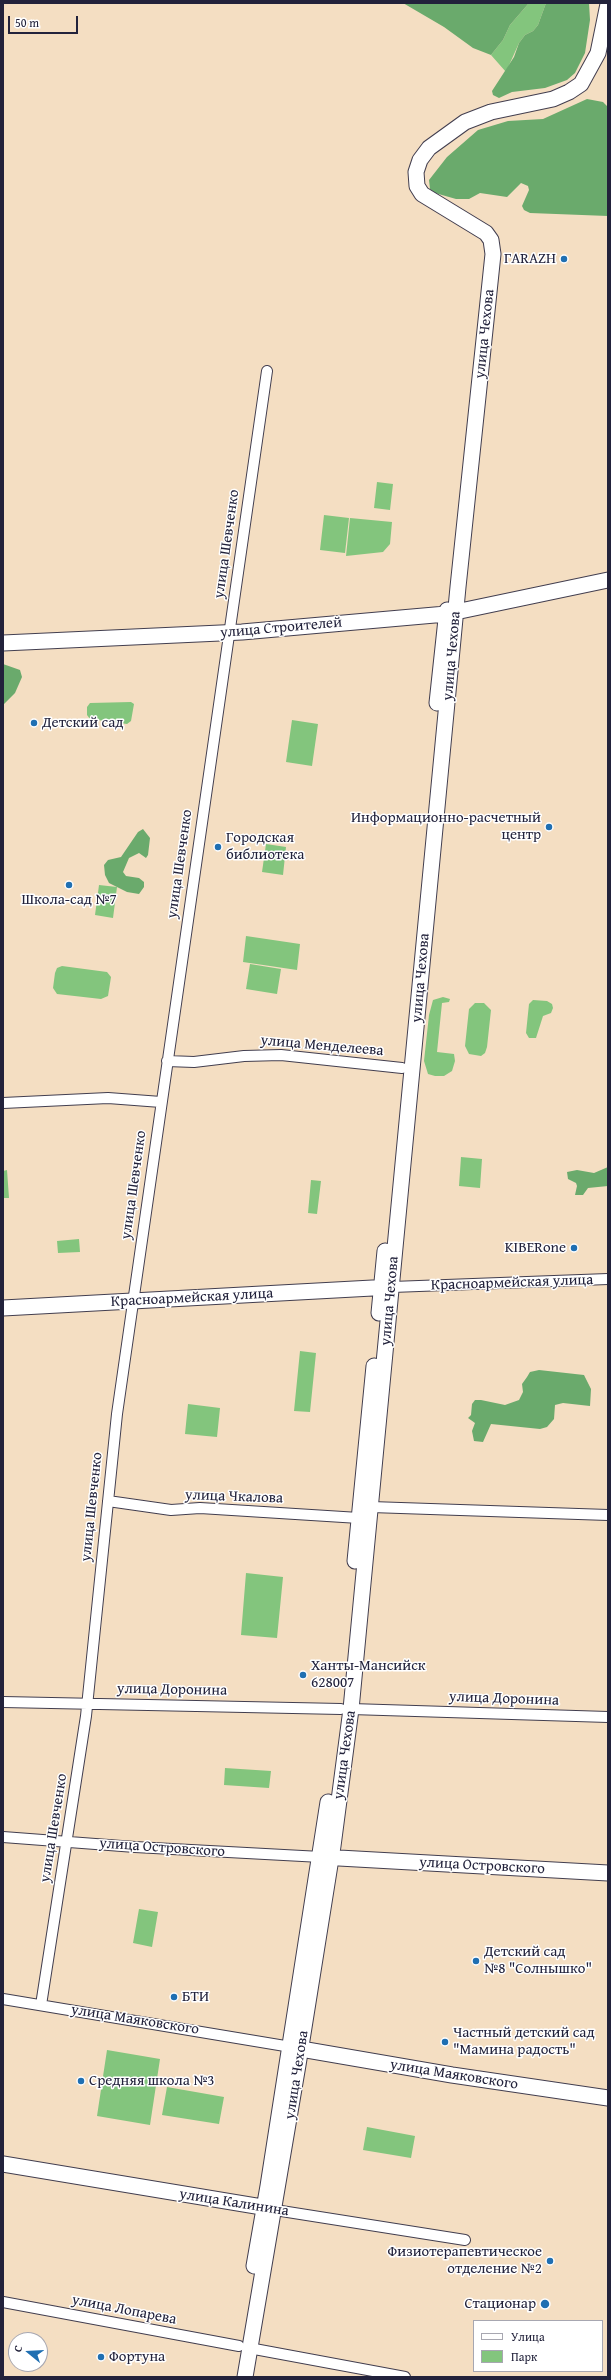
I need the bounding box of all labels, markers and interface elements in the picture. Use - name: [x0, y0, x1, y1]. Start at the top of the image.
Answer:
- scale bar: [10, 8, 80, 34]
- text: 50 m: [15, 14, 39, 31]
- place label: ГARAZH: [504, 250, 556, 268]
- marker: ГARAZH: [559, 254, 569, 264]
- street label: улица Чехова: [471, 288, 499, 380]
- street label: улица Шевченко: [210, 488, 244, 600]
- street label: улица Чехова: [439, 611, 465, 701]
- street label: улица Строителей: [219, 614, 343, 642]
- place label: Детский сад: [42, 714, 123, 732]
- marker: Детский сад: [29, 718, 39, 728]
- street label: улица Шевченко: [163, 808, 197, 920]
- place label: Информационно-расчетный центр: [351, 809, 541, 844]
- marker: Информационно-расчетный центр: [544, 822, 554, 832]
- place label: Городская библиотека: [226, 829, 304, 864]
- marker: Городская библиотека: [213, 842, 223, 852]
- marker: Школа-сад №7: [64, 880, 74, 890]
- place label: Школа-сад №7: [21, 891, 117, 909]
- street label: улица Чехова: [408, 933, 434, 1023]
- street label: улица Менделеева: [260, 1032, 384, 1060]
- street label: улица Шевченко: [117, 1129, 151, 1241]
- place label: KIBERone: [505, 1239, 566, 1257]
- marker: KIBERone: [569, 1243, 579, 1253]
- street label: улица Чехова: [377, 1256, 403, 1346]
- street label: Красноармейская улица: [431, 1271, 593, 1295]
- street label: Красноармейская улица: [110, 1285, 274, 1311]
- street label: улица Шевченко: [77, 1451, 107, 1563]
- street label: улица Чкалова: [185, 1486, 283, 1508]
- place label: Ханты-Мансийск 628007: [311, 1657, 426, 1692]
- marker: Ханты-Мансийск 628007: [298, 1670, 308, 1680]
- street label: улица Доронина: [117, 1680, 227, 1700]
- street label: улица Доронина: [449, 1688, 559, 1710]
- street label: улица Чехова: [330, 1709, 360, 1801]
- street label: улица Шевченко: [37, 1772, 71, 1884]
- street label: улица Островского: [99, 1835, 225, 1861]
- street label: улица Островского: [419, 1854, 545, 1878]
- place label: Детский сад №8 "Солнышко": [484, 1943, 592, 1978]
- marker: Детский сад №8 "Солнышко": [471, 1956, 481, 1966]
- place label: БТИ: [182, 1988, 209, 2006]
- marker: БТИ: [169, 1992, 179, 2002]
- street label: улица Маяковского: [70, 2001, 200, 2039]
- place label: Частный детский сад "Мамина радость": [453, 2024, 595, 2059]
- street label: улица Чехова: [281, 2029, 313, 2121]
- marker: Частный детский сад "Мамина радость": [440, 2037, 450, 2047]
- street label: улица Маяковского: [389, 2056, 519, 2094]
- place label: Средняя школа №3: [89, 2072, 215, 2090]
- marker: Средняя школа №3: [76, 2076, 86, 2086]
- street label: улица Калинина: [178, 2185, 290, 2221]
- place label: Физиотерапевтическое отделение №2: [387, 2243, 542, 2278]
- marker: Физиотерапевтическое отделение №2: [545, 2256, 555, 2266]
- street label: улица Лопарева: [70, 2291, 178, 2329]
- place label: Стационар: [464, 2295, 536, 2313]
- marker: Стационар: [539, 2298, 551, 2310]
- legend: [473, 2320, 603, 2372]
- text: Улица: [511, 2328, 545, 2345]
- north arrow: [8, 2332, 48, 2372]
- text: С: [9, 2343, 26, 2354]
- place label: Фортуна: [109, 2348, 165, 2366]
- text: Парк: [511, 2348, 537, 2365]
- marker: Фортуна: [96, 2352, 106, 2362]

